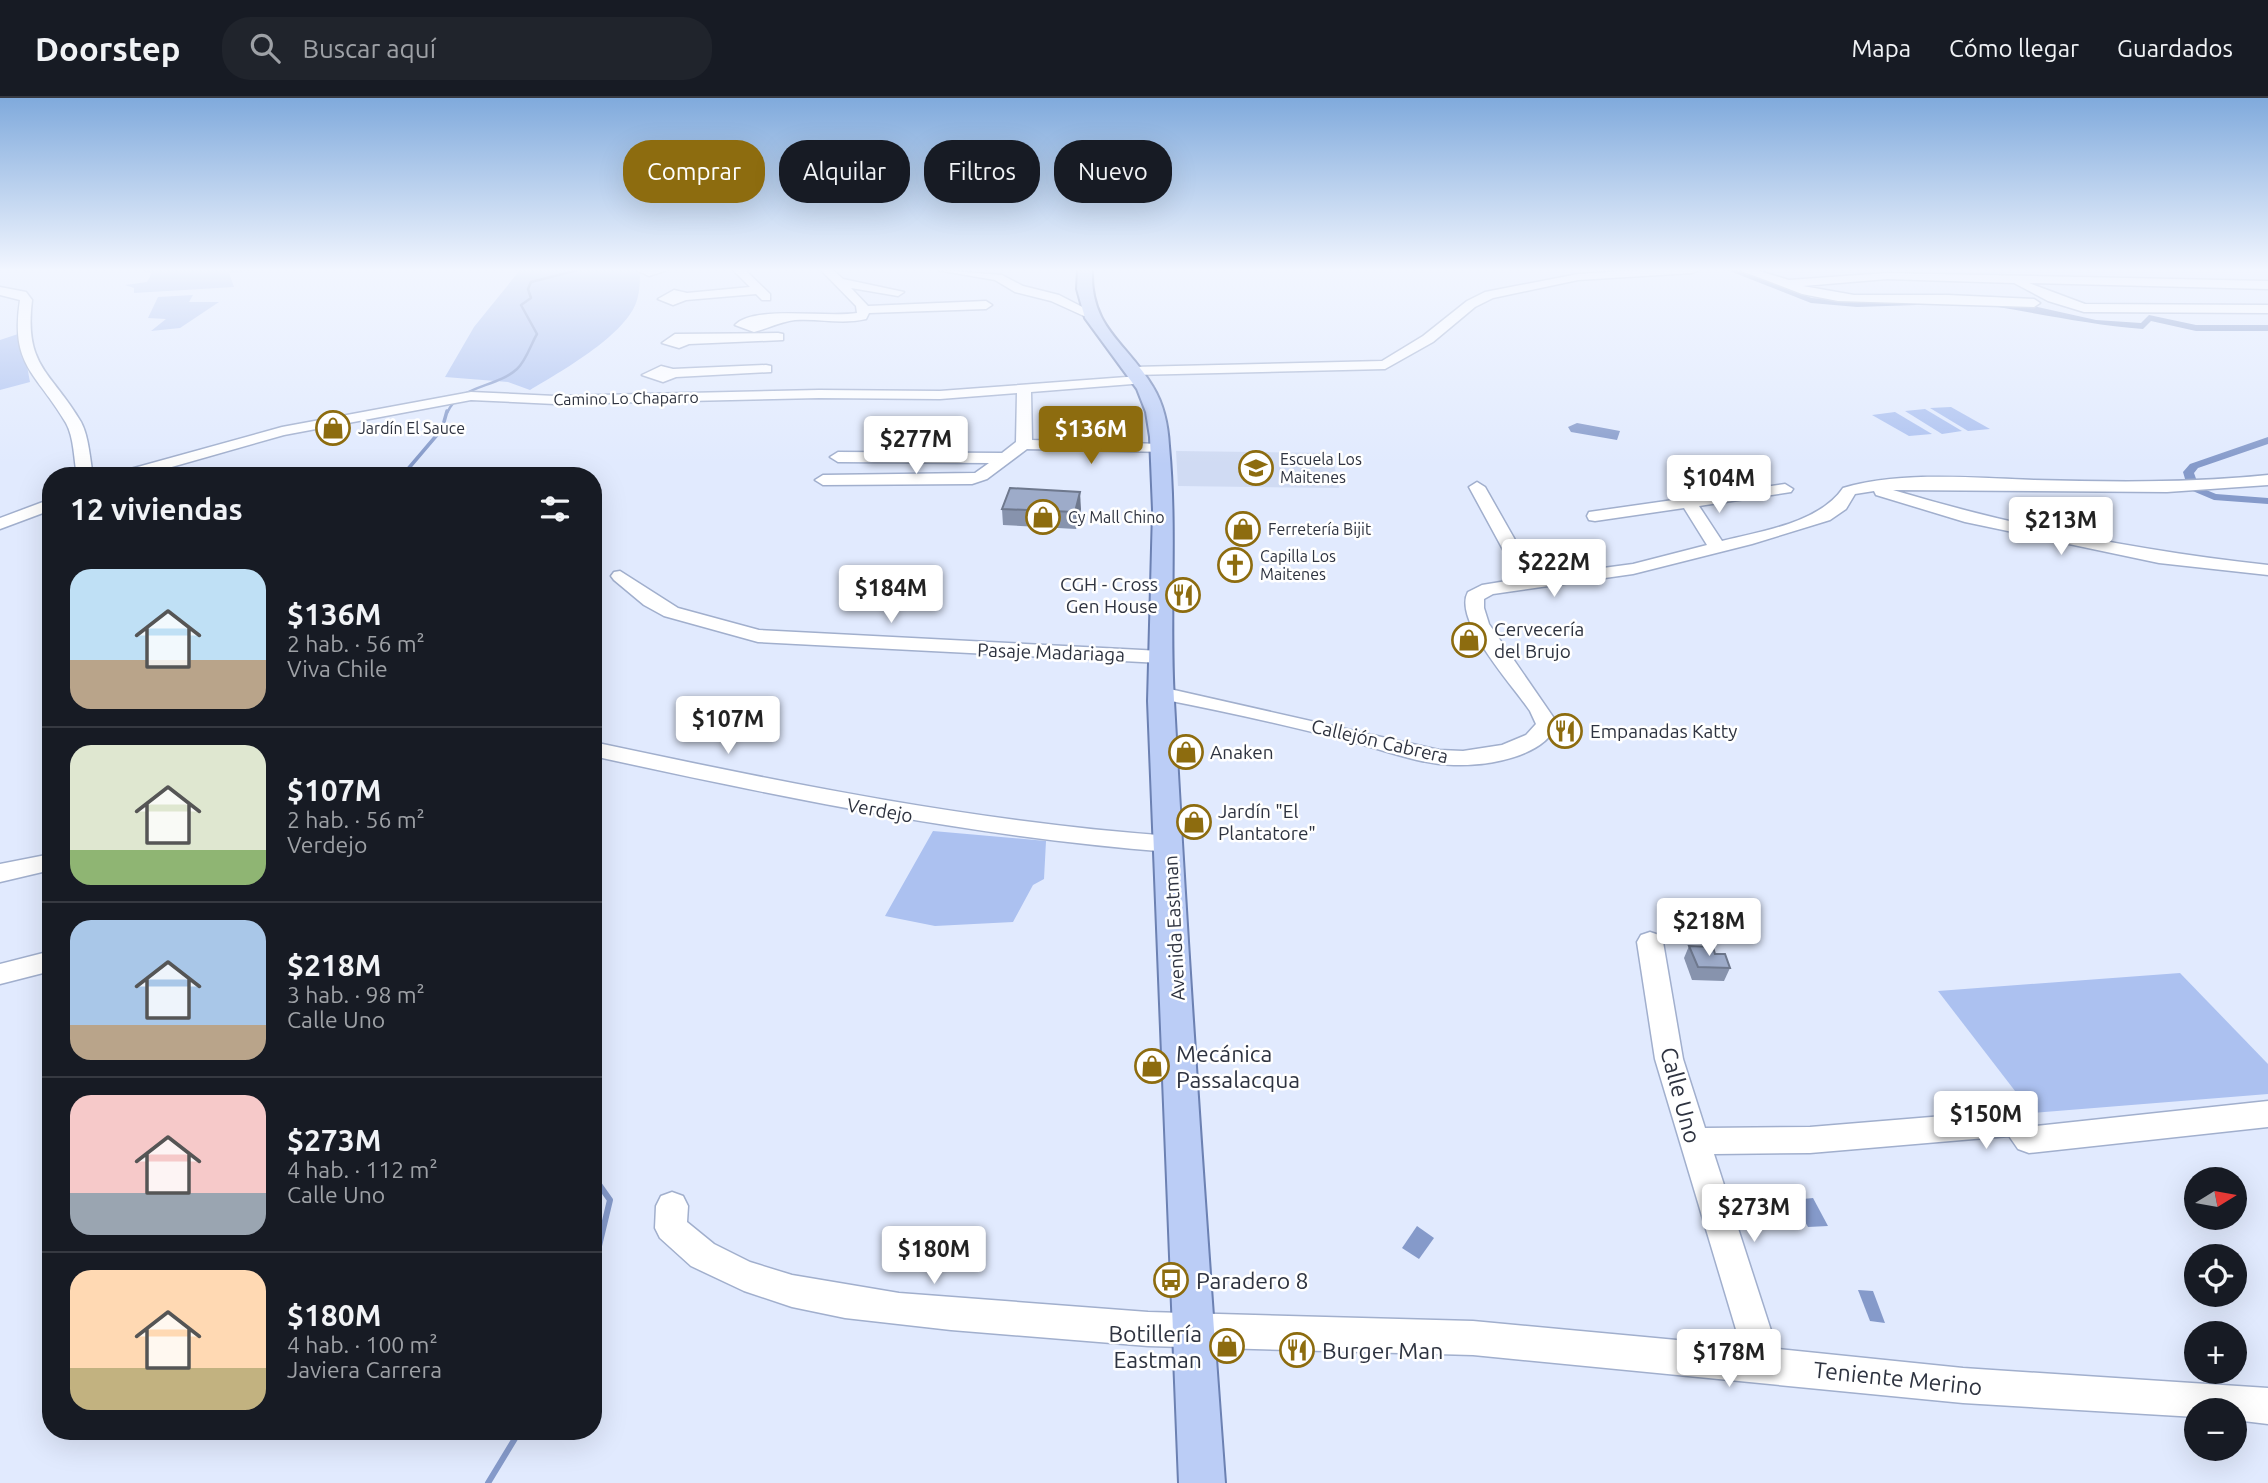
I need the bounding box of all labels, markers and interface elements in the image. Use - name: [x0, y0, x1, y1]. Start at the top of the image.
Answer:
- search box: [222, 17, 712, 80]
- icon: search: [246, 29, 284, 67]
- text: Doorstep: [35, 30, 180, 67]
- text: Buscar aquí: [302, 34, 436, 63]
- text: Mapa: [1851, 35, 1911, 62]
- text: Cómo llegar: [1949, 35, 2079, 62]
- text: Guardados: [2117, 35, 2233, 62]
- chip: Comprar: [623, 140, 765, 203]
- chip: Alquilar: [779, 140, 910, 203]
- chip: Filtros: [924, 140, 1040, 203]
- chip: Nuevo: [1054, 140, 1172, 203]
- street label: Camino Lo Chaparro: [553, 388, 699, 408]
- pin: $136M: [1042, 406, 1140, 466]
- shop icon: Jardín El Sauce: [314, 409, 352, 447]
- pin: $277M: [867, 416, 965, 476]
- text: $136M: [1055, 416, 1127, 441]
- place label: Jardín El Sauce: [358, 419, 465, 437]
- text: $277M: [880, 426, 952, 451]
- school or university icon: Escuela Los Maitenes: [1237, 449, 1275, 487]
- place label: Escuela Los Maitenes: [1280, 450, 1362, 486]
- pin: $104M: [1670, 456, 1768, 515]
- text: $104M: [1683, 465, 1755, 490]
- icon: filters: [536, 490, 574, 528]
- text: 12 viviendas: [70, 492, 243, 526]
- shop icon: Cy Mall Chino: [1024, 498, 1062, 536]
- pin: $213M: [2012, 498, 2110, 557]
- text: $213M: [2025, 507, 2097, 532]
- place label: Cy Mall Chino: [1068, 508, 1165, 526]
- shop icon: Ferretería Bijit: [1224, 510, 1262, 548]
- place label: Ferretería Bijit: [1268, 520, 1372, 538]
- pin: $222M: [1505, 540, 1603, 599]
- church icon: Capilla Los Maitenes: [1216, 546, 1254, 584]
- place label: Capilla Los Maitenes: [1260, 547, 1336, 583]
- text: $222M: [1518, 549, 1590, 574]
- pin: $184M: [842, 566, 940, 625]
- place label: CGH - Cross Gen House: [1060, 573, 1158, 617]
- text: $184M: [855, 575, 927, 600]
- restaurant icon: CGH - Cross Gen House: [1164, 576, 1202, 614]
- icon: home: [126, 597, 210, 681]
- text: $136M: [287, 597, 381, 631]
- place label: Cervecería del Brujo: [1494, 618, 1584, 662]
- shop icon: Cervecería del Brujo: [1450, 621, 1488, 659]
- text: 2 hab. · 56 m²: [287, 631, 425, 656]
- street label: Pasaje Madariaga: [977, 638, 1125, 666]
- text: Viva Chile: [287, 656, 388, 681]
- pin: $107M: [679, 696, 777, 756]
- text: $107M: [692, 706, 764, 731]
- restaurant icon: Empanadas Katty: [1546, 712, 1584, 750]
- street label: Callejón Cabrera: [1309, 715, 1451, 767]
- place label: Empanadas Katty: [1590, 720, 1737, 742]
- shop icon: Anaken: [1167, 733, 1205, 771]
- place label: Anaken: [1210, 741, 1274, 763]
- icon: home: [126, 773, 210, 857]
- text: $107M: [287, 773, 381, 807]
- street label: Verdejo: [845, 793, 915, 827]
- place label: Jardín "El Plantatore": [1218, 800, 1316, 844]
- shop icon: Jardín "El Plantatore": [1175, 803, 1213, 841]
- text: 2 hab. · 56 m²: [287, 807, 425, 832]
- text: Verdejo: [287, 832, 367, 857]
- street label: Avenida Eastman: [1159, 855, 1189, 1001]
- pin: $218M: [1660, 898, 1758, 958]
- text: $218M: [1673, 908, 1745, 933]
- icon: home: [126, 948, 210, 1032]
- text: $218M: [287, 948, 381, 982]
- text: 3 hab. · 98 m²: [287, 982, 425, 1007]
- text: Calle Uno: [287, 1007, 385, 1032]
- place label: Mecánica Passalacqua: [1176, 1041, 1300, 1092]
- street label: Calle Uno: [1656, 1044, 1706, 1146]
- shop icon: Mecánica Passalacqua: [1133, 1047, 1171, 1085]
- pin: $150M: [1937, 1091, 2035, 1151]
- text: $150M: [1950, 1101, 2022, 1126]
- icon: home: [126, 1123, 210, 1207]
- text: $273M: [287, 1123, 381, 1157]
- text: 4 hab. · 112 m²: [287, 1157, 438, 1182]
- north arrow: [2184, 1167, 2247, 1230]
- map controls: [2184, 1167, 2247, 1461]
- text: Calle Uno: [287, 1182, 385, 1207]
- pin: $273M: [1705, 1184, 1803, 1244]
- text: $273M: [1718, 1194, 1790, 1219]
- pin: $180M: [885, 1226, 983, 1286]
- text: $180M: [898, 1236, 970, 1261]
- button: locate: [2184, 1244, 2247, 1307]
- bus stop icon: Paradero 8: [1152, 1261, 1190, 1299]
- place label: Paradero 8: [1196, 1268, 1308, 1293]
- icon: home: [126, 1298, 210, 1382]
- text: $180M: [287, 1298, 381, 1332]
- place label: Botillería Eastman: [1108, 1321, 1202, 1372]
- button: +: [2184, 1321, 2247, 1384]
- shop icon: Botillería Eastman: [1208, 1327, 1246, 1365]
- pin: $178M: [1680, 1330, 1778, 1389]
- restaurant icon: Burger Man: [1278, 1331, 1316, 1369]
- text: 4 hab. · 100 m²: [287, 1332, 438, 1357]
- place label: Burger Man: [1322, 1338, 1443, 1363]
- text: $178M: [1693, 1339, 1765, 1364]
- text: Javiera Carrera: [287, 1357, 442, 1382]
- street label: Teniente Merino: [1812, 1357, 1984, 1399]
- button: −: [2184, 1398, 2247, 1461]

